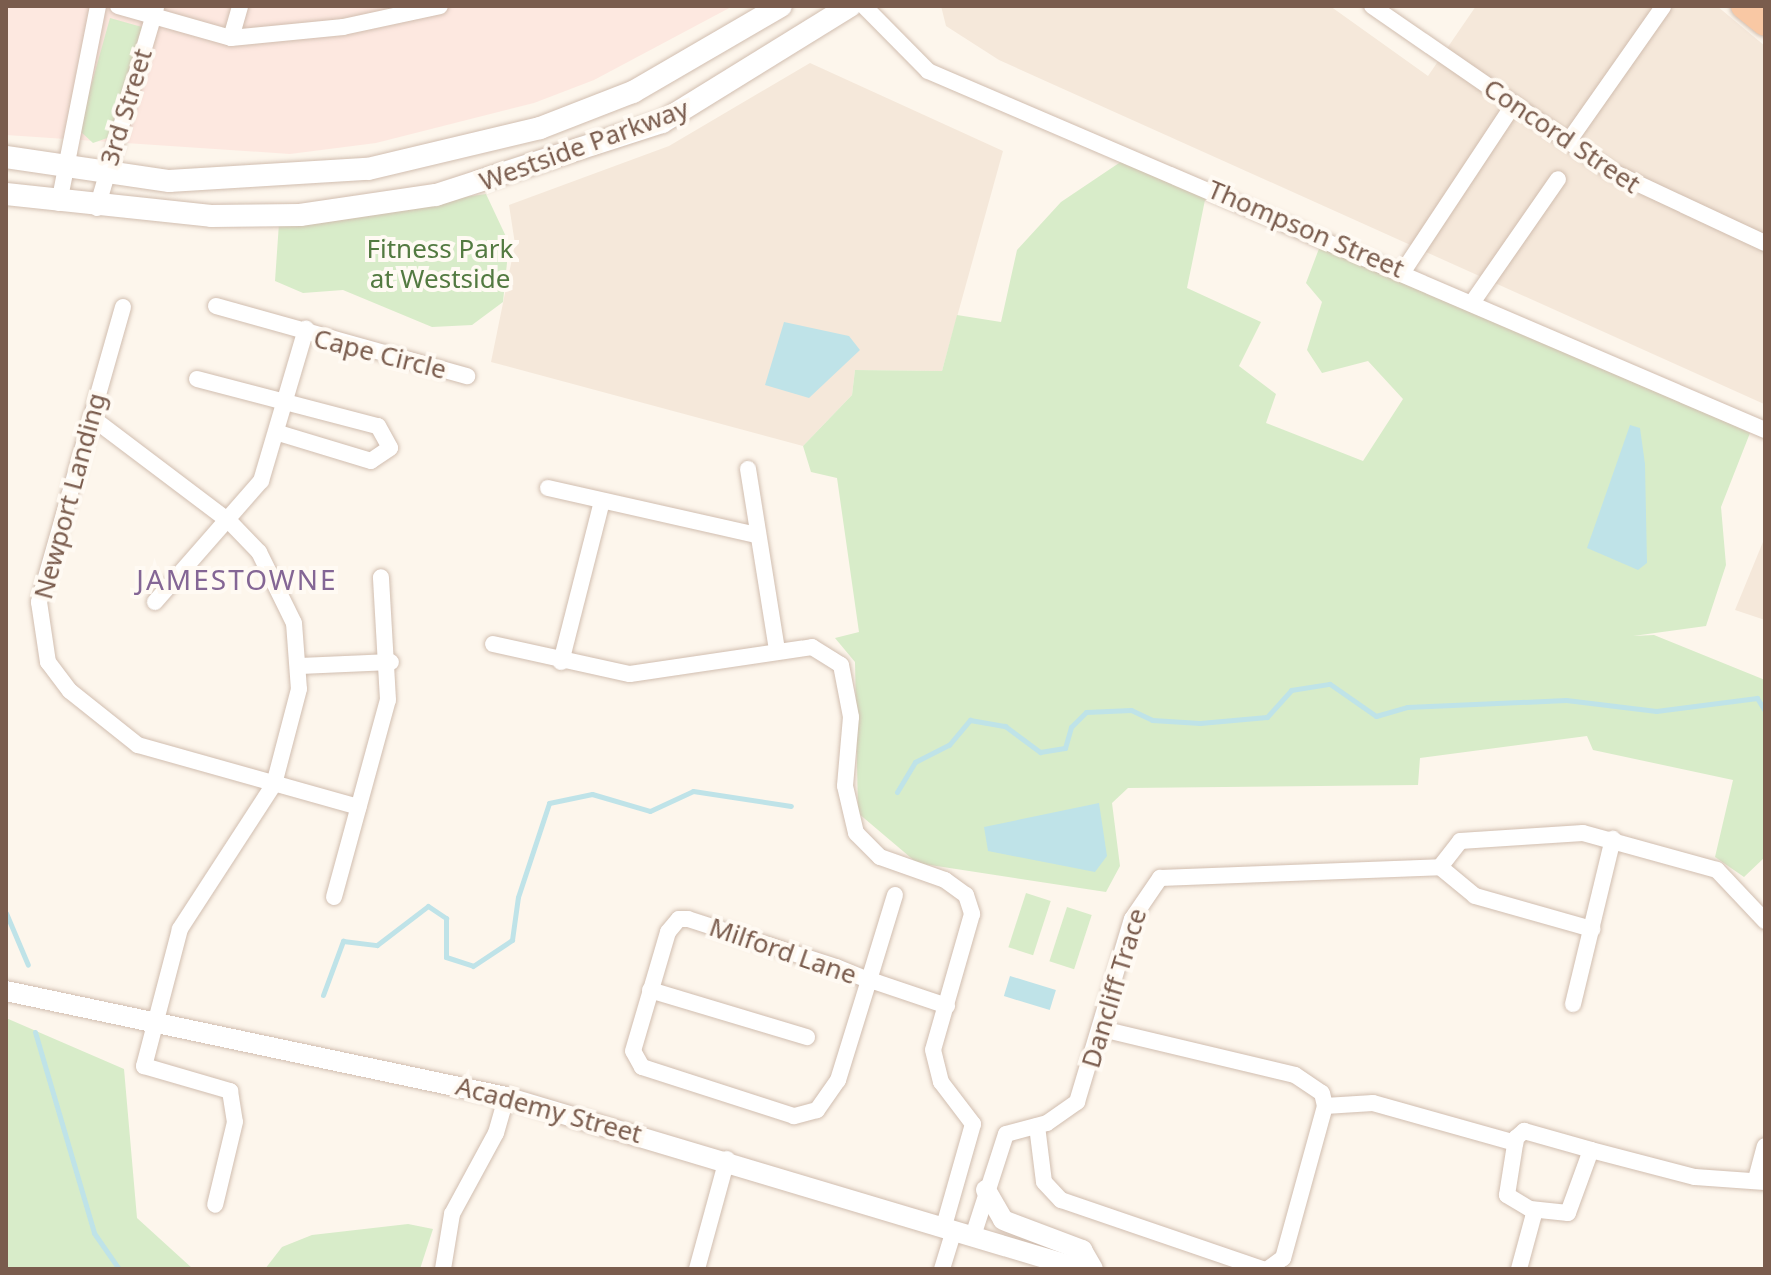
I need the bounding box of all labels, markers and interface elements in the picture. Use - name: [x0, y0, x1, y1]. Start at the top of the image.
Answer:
- street label: 3rd Street: [93, 45, 159, 169]
- street label: Concord Street: [1478, 72, 1646, 200]
- street label: Westside Parkway: [475, 93, 693, 197]
- street label: Thompson Street: [1203, 174, 1409, 284]
- park label: Fitness Park at Westside: [367, 233, 513, 294]
- street label: Cape Circle: [310, 322, 450, 386]
- street label: Newport Landing: [27, 390, 113, 602]
- district label: JAMESTOWNE: [136, 562, 338, 596]
- street label: Dancliff Trace: [1075, 904, 1153, 1072]
- street label: Milford Lane: [705, 911, 861, 991]
- street label: Academy Street: [453, 1070, 645, 1150]

